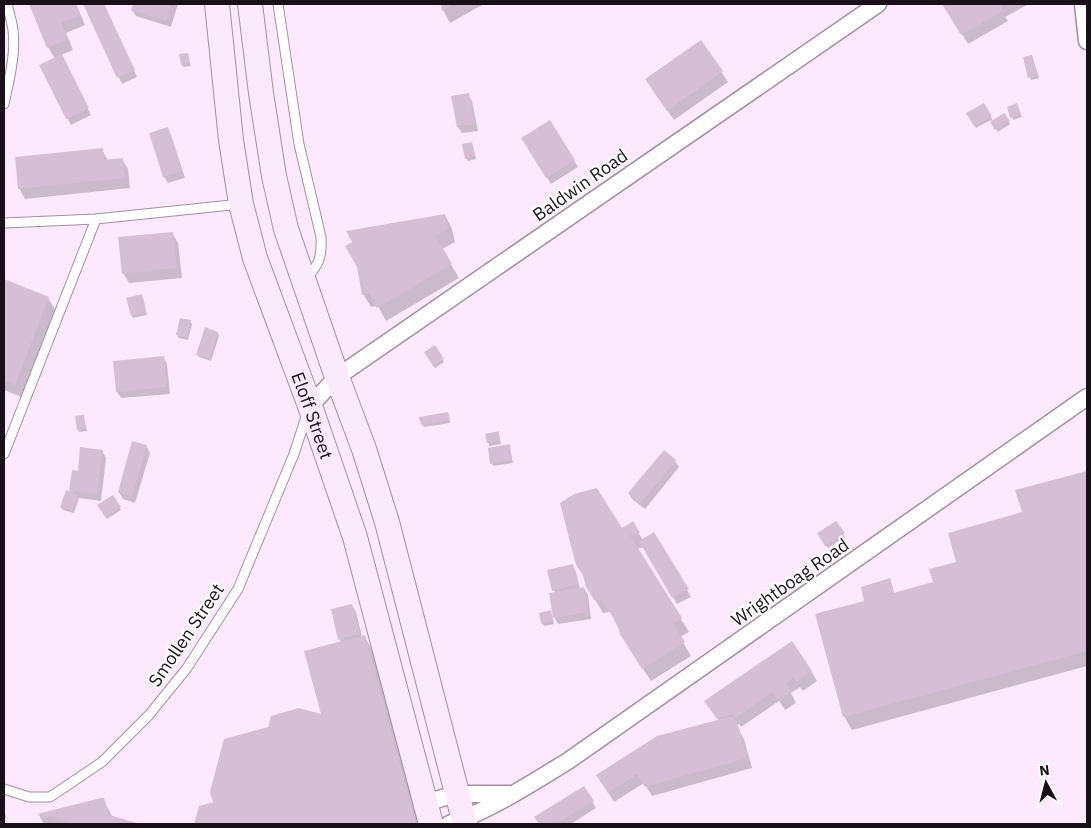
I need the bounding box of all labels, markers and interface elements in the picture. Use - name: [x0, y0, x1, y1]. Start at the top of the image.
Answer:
- street label: Baldwin Road: [528, 144, 632, 226]
- street label: Eloff Street: [287, 369, 339, 462]
- street label: Wrightboag Road: [727, 533, 853, 631]
- street label: Smollen Street: [143, 579, 229, 691]
- north arrow: [1021, 758, 1071, 808]
- text: N: [1038, 761, 1051, 780]

